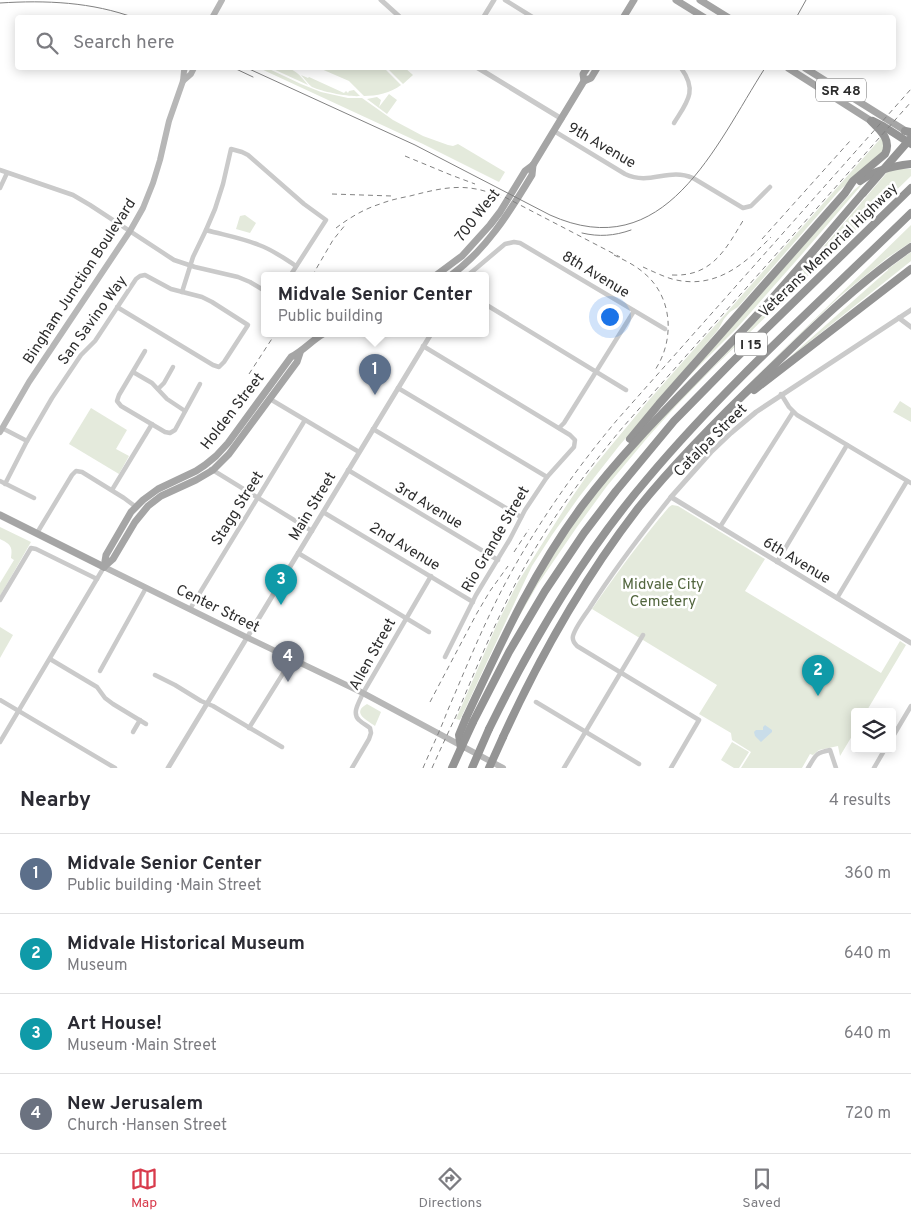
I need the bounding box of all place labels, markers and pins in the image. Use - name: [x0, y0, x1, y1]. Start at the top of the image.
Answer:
- pin: 1: [359, 354, 391, 395]
- pin: 3: [265, 564, 297, 605]
- pin: 4: [272, 641, 304, 682]
- pin: 2: [802, 655, 834, 696]

